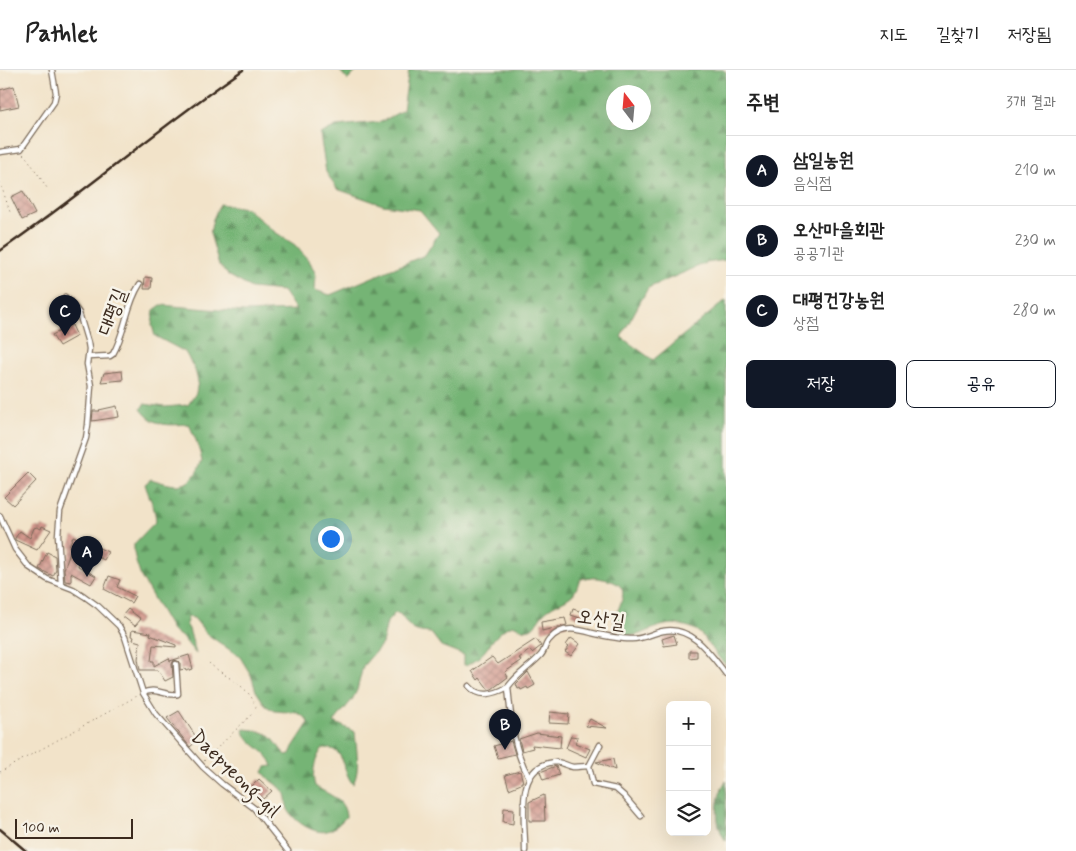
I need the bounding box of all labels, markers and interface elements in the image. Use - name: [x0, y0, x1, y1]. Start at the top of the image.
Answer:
- text: Pathlet: [25, 19, 97, 50]
- text: 지도: [879, 23, 908, 47]
- text: 길찾기: [936, 23, 980, 47]
- text: 저장됨: [1008, 23, 1051, 47]
- north arrow: [606, 85, 651, 130]
- text: 주변: [746, 89, 780, 117]
- text: 3개 결과: [1006, 92, 1056, 113]
- text: 삼일농원: [793, 148, 854, 173]
- text: A: [757, 160, 767, 181]
- text: 210 m: [1015, 160, 1056, 181]
- text: 음식점: [793, 173, 832, 194]
- text: 오산마을회관: [793, 218, 885, 243]
- text: B: [757, 230, 767, 251]
- text: 230 m: [1015, 230, 1056, 251]
- text: 공공기관: [793, 243, 845, 264]
- street label: 대평길: [92, 285, 134, 339]
- text: 대평건강농원: [793, 288, 885, 313]
- pin: C: [49, 295, 81, 336]
- text: C: [756, 300, 768, 321]
- text: 280 m: [1013, 300, 1056, 321]
- text: 상점: [793, 313, 819, 334]
- button: 저장: [746, 360, 896, 408]
- button: 공유: [906, 360, 1056, 408]
- your location: [318, 526, 344, 552]
- pin: A: [71, 536, 103, 577]
- street label: 오산길: [575, 603, 627, 637]
- map controls: [666, 701, 711, 836]
- button: +: [666, 701, 711, 746]
- pin: B: [489, 709, 521, 750]
- street label: Daepyeong-gil: [183, 724, 286, 825]
- button: −: [666, 746, 711, 791]
- button: layers: [666, 791, 711, 836]
- scale bar: [15, 816, 132, 839]
- text: 100 m: [22, 819, 60, 837]

